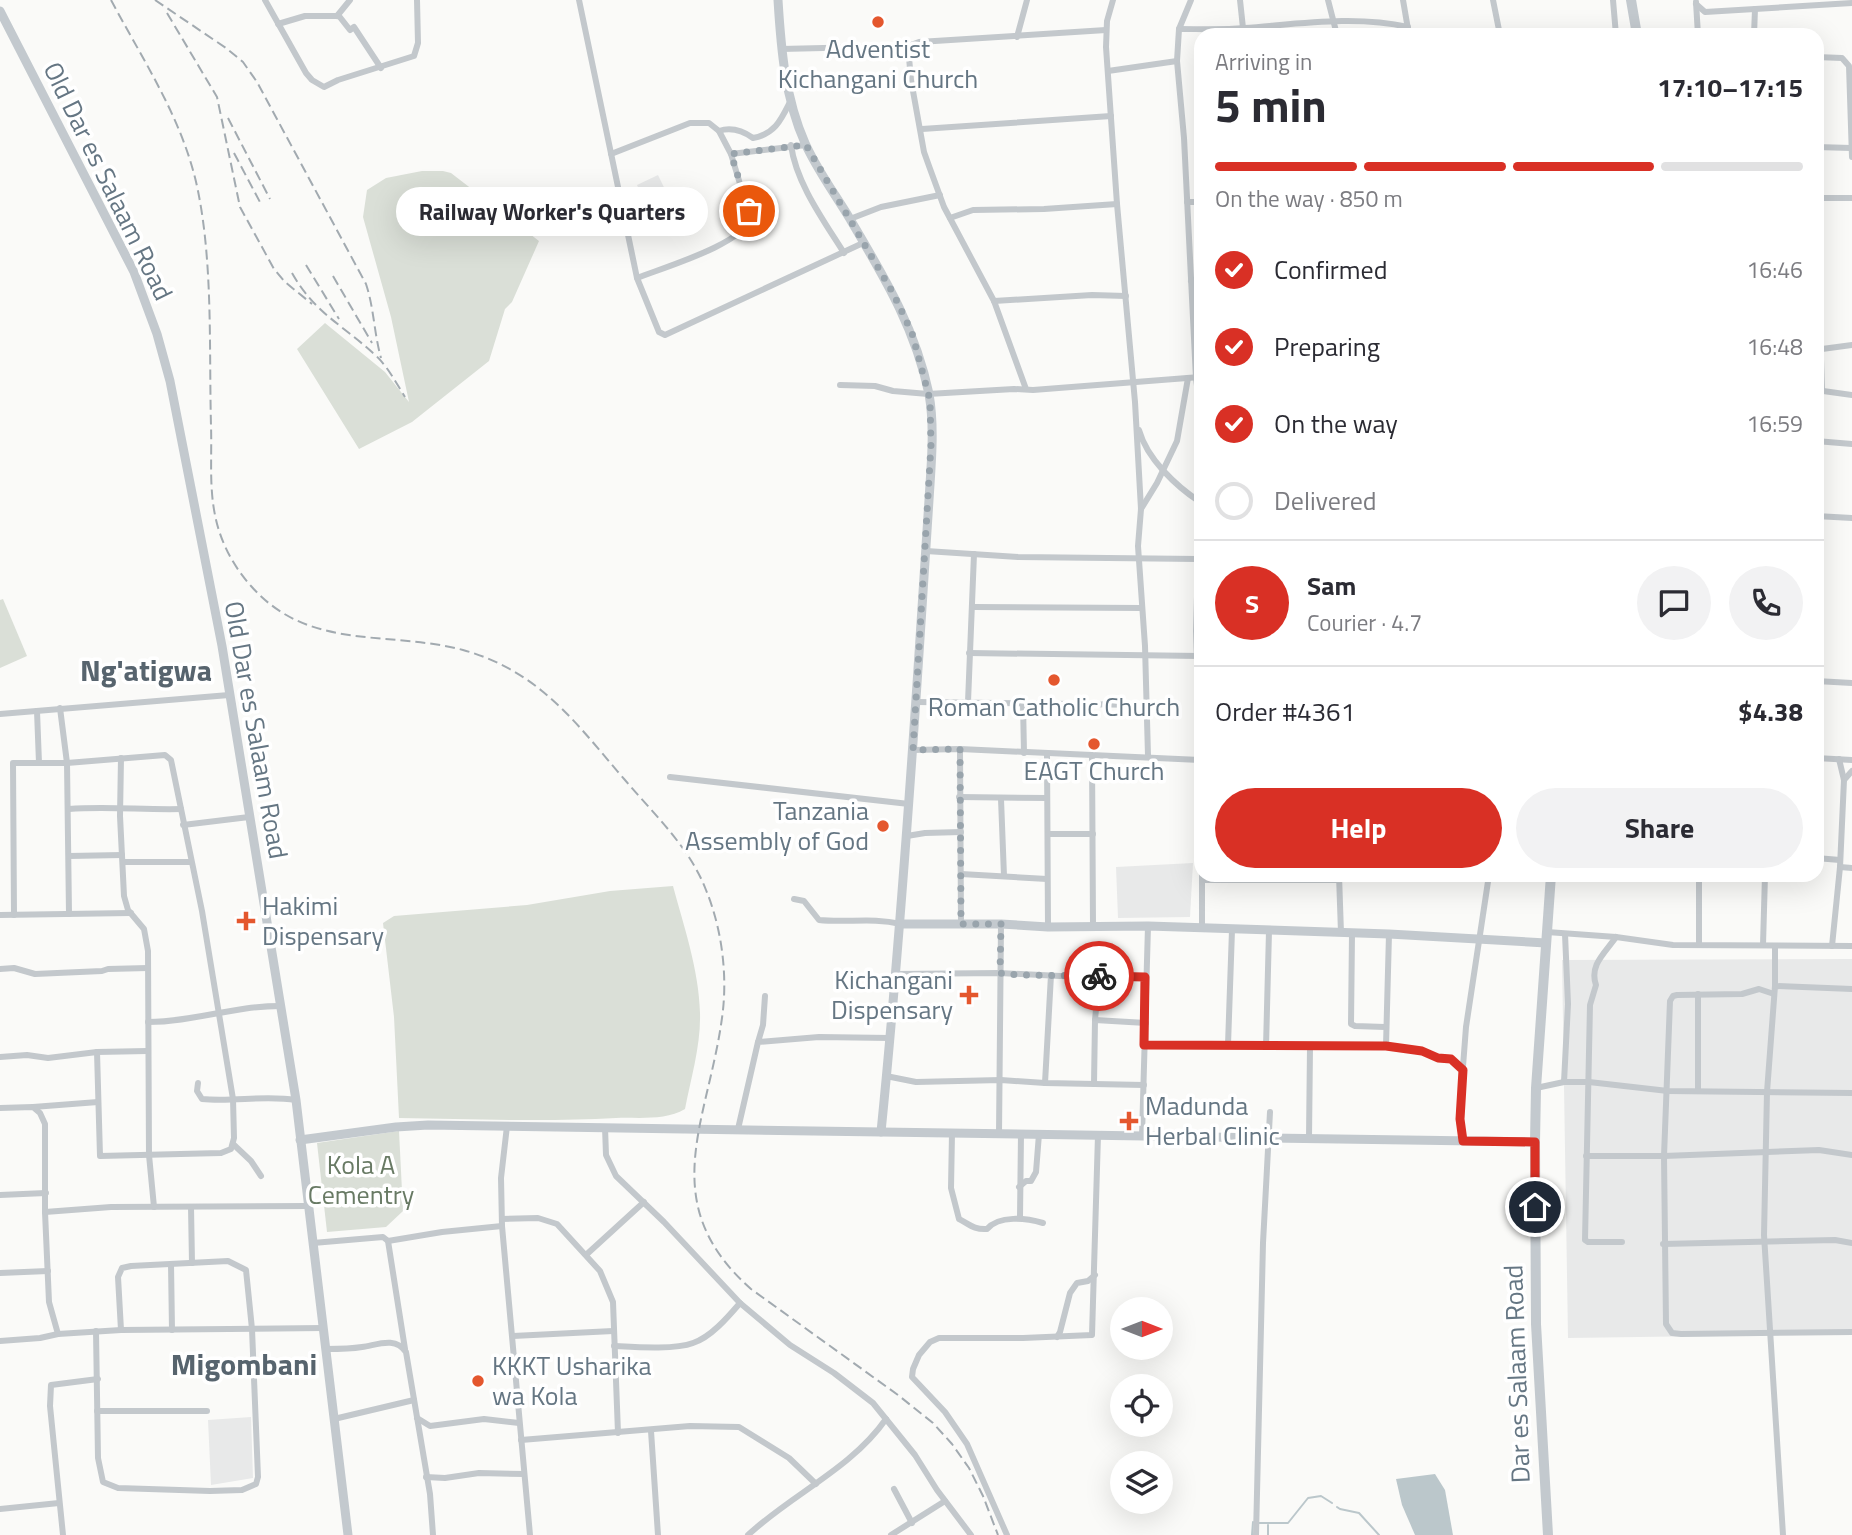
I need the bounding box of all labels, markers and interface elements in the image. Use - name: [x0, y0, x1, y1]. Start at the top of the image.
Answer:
- marker: Adventist Kichangani Church: [870, 14, 886, 30]
- place label: Adventist Kichangani Church: [778, 29, 978, 98]
- text: Arriving in: [1215, 44, 1312, 79]
- street label: Old Dar es Salaam Road: [34, 55, 183, 307]
- text: 17:10–17:15: [1657, 68, 1803, 107]
- text: 5 min: [1215, 70, 1327, 140]
- pin: [719, 181, 779, 241]
- text: On the way · 850 m: [1215, 181, 1403, 216]
- callout: Railway Worker's Quarters: [396, 186, 707, 235]
- icon: bag: [730, 192, 768, 230]
- text: Railway Worker's Quarters: [419, 194, 685, 229]
- text: Confirmed: [1274, 250, 1388, 289]
- icon: check: [1215, 251, 1253, 289]
- text: 16:46: [1746, 252, 1803, 287]
- text: Preparing: [1274, 327, 1380, 366]
- icon: check: [1215, 328, 1253, 366]
- text: 16:48: [1746, 329, 1803, 364]
- text: On the way: [1274, 404, 1398, 443]
- icon: check: [1215, 405, 1253, 443]
- text: 16:59: [1746, 406, 1803, 441]
- text: Delivered: [1274, 481, 1377, 520]
- text: Sam: [1307, 566, 1356, 605]
- button: chat: [1637, 566, 1711, 640]
- button: phone: [1729, 566, 1803, 640]
- text: S: [1245, 584, 1259, 623]
- street label: Old Dar es Salaam Road: [215, 598, 298, 862]
- text: Courier · 4.7: [1307, 605, 1422, 640]
- district label: Ng'atigwa: [80, 647, 212, 693]
- marker: Roman Catholic Church: [1046, 672, 1062, 688]
- place label: Roman Catholic Church: [928, 687, 1180, 726]
- text: Order #4361: [1215, 692, 1355, 731]
- text: $4.38: [1738, 692, 1803, 731]
- marker: EAGT Church: [1086, 736, 1102, 752]
- place label: EAGT Church: [1024, 751, 1164, 790]
- button: Help: [1215, 788, 1502, 868]
- button: Share: [1516, 788, 1803, 868]
- place label: Tanzania Assembly of God: [685, 791, 869, 860]
- marker: Tanzania Assembly of God: [875, 818, 891, 834]
- place label: Hakimi Dispensary: [262, 886, 384, 955]
- marker: Hakimi Dispensary: [236, 911, 256, 931]
- courier: [1064, 941, 1134, 1011]
- icon: bike: [1080, 957, 1118, 995]
- place label: Kichangani Dispensary: [831, 960, 953, 1029]
- marker: Kichangani Dispensary: [959, 985, 979, 1005]
- place label: Madunda Herbal Clinic: [1145, 1086, 1280, 1155]
- marker: Madunda Herbal Clinic: [1119, 1111, 1139, 1131]
- park label: Kola A Cementry: [308, 1145, 414, 1214]
- pin: [1505, 1177, 1565, 1237]
- icon: home: [1516, 1188, 1554, 1226]
- street label: Dar es Salaam Road: [1493, 1264, 1540, 1484]
- north arrow: [1110, 1297, 1172, 1360]
- map controls: [1110, 1297, 1173, 1514]
- district label: Migombani: [171, 1341, 317, 1387]
- place label: KKKT Usharika wa Kola: [492, 1346, 652, 1415]
- marker: KKKT Usharika wa Kola: [470, 1373, 486, 1389]
- button: locate: [1110, 1374, 1173, 1437]
- button: layers: [1110, 1451, 1173, 1514]

